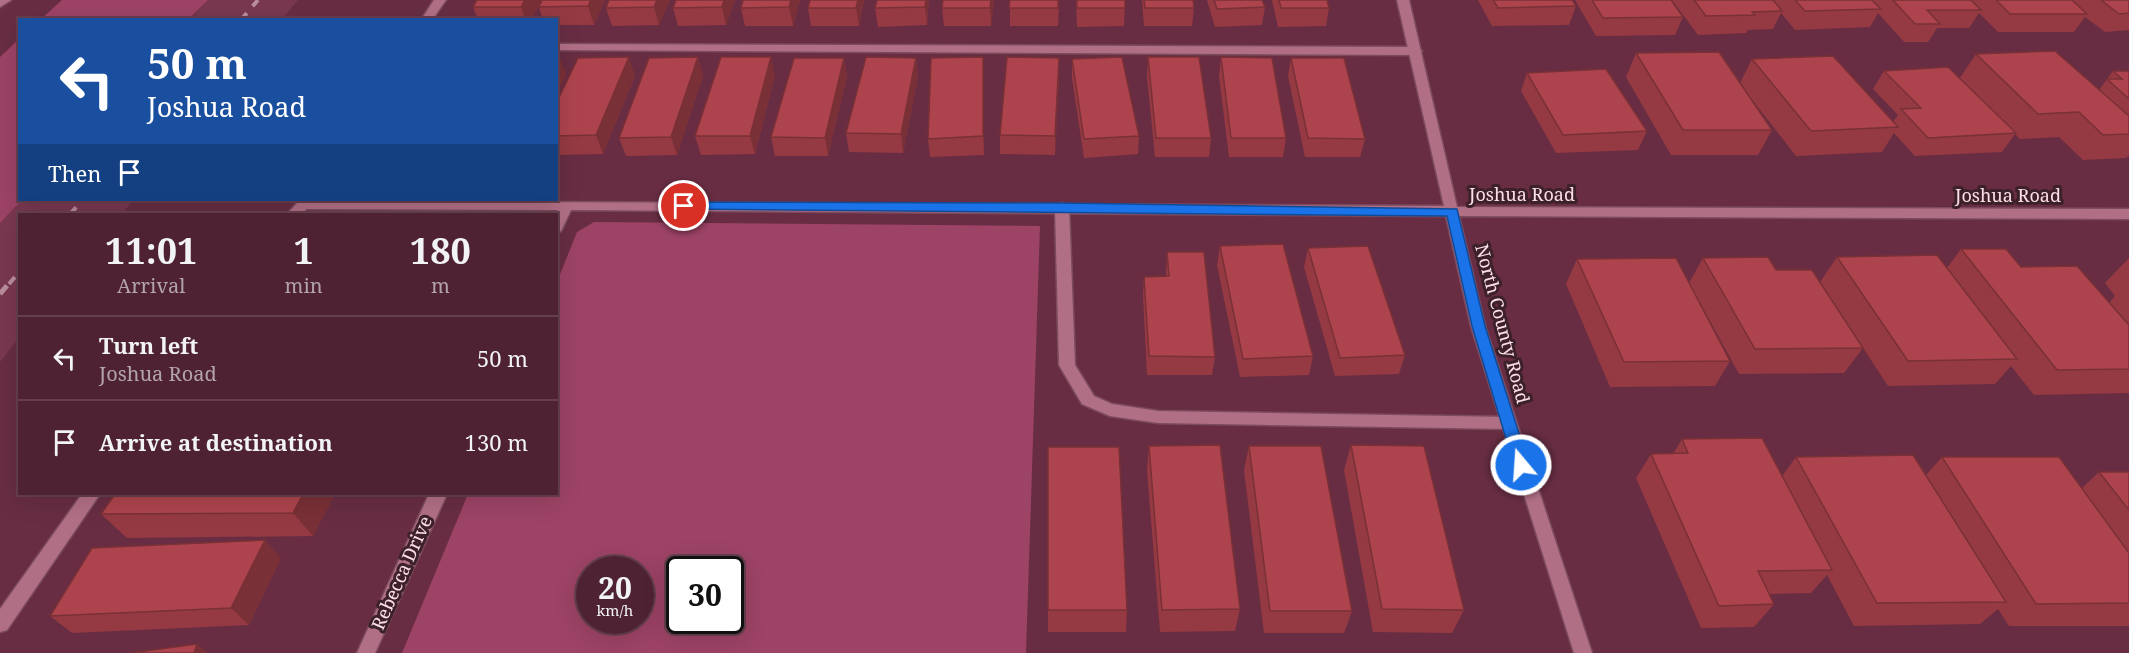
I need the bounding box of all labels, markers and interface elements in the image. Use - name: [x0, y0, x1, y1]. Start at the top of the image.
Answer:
- text: 50 m: [147, 34, 247, 91]
- icon: left: [48, 42, 126, 120]
- text: Joshua Road: [147, 88, 306, 125]
- icon: arrive: [113, 156, 146, 189]
- text: Then: [48, 158, 101, 188]
- pin: [658, 180, 709, 231]
- street label: Joshua Road: [1468, 182, 1575, 206]
- street label: Joshua Road: [1954, 183, 2061, 207]
- icon: arrive: [667, 189, 700, 222]
- text: 11:01: [105, 226, 197, 275]
- text: 1: [293, 226, 314, 275]
- text: 180: [410, 226, 471, 275]
- street label: North County Road: [1470, 241, 1536, 406]
- text: Arrival: [117, 272, 185, 299]
- text: min: [285, 272, 323, 299]
- text: m: [431, 272, 450, 299]
- text: Turn left: [99, 330, 198, 360]
- icon: left: [48, 342, 81, 375]
- text: 50 m: [477, 343, 528, 373]
- text: Joshua Road: [99, 360, 217, 387]
- icon: arrive: [48, 426, 81, 459]
- text: Arrive at destination: [99, 427, 333, 457]
- text: 130 m: [465, 427, 528, 457]
- position arrow: [1489, 433, 1553, 497]
- street label: Rebecca Drive: [365, 512, 437, 633]
- speed limit sign: 30: [666, 556, 744, 634]
- text: 20: [598, 567, 632, 608]
- text: km/h: [597, 600, 633, 620]

